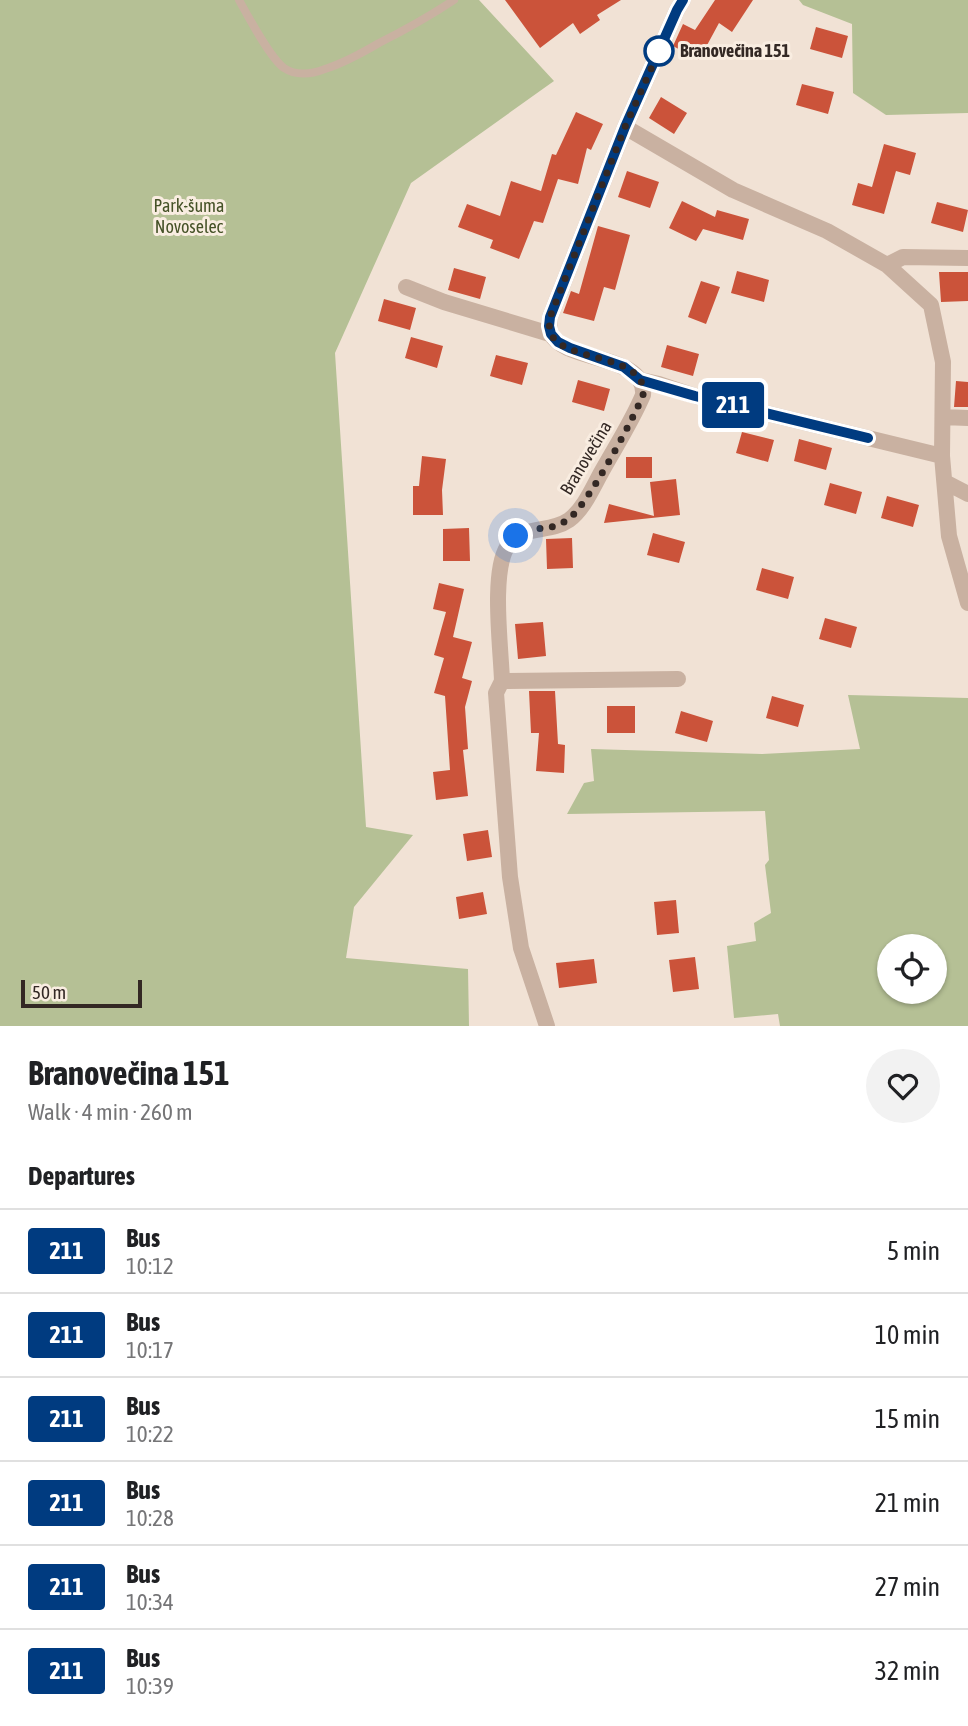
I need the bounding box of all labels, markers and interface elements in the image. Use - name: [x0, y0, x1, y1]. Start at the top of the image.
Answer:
- marker: Branovečina 151: [644, 36, 674, 66]
- place label: Branovečina 151: [680, 40, 790, 61]
- park label: Park-šuma Novoselec: [154, 195, 224, 237]
- line badge: 211: [693, 382, 773, 428]
- text: 211: [716, 391, 750, 418]
- street label: Branovečina: [555, 417, 616, 498]
- your location: [498, 518, 533, 553]
- map controls: [877, 934, 947, 1004]
- button: locate: [877, 934, 947, 1004]
- scale bar: [21, 977, 142, 1009]
- text: 50 m: [32, 981, 66, 1003]
- button: heart: [866, 1049, 940, 1123]
- text: Branovečina 151: [28, 1054, 230, 1092]
- text: Walk · 4 min · 260 m: [28, 1099, 192, 1125]
- text: Departures: [28, 1161, 135, 1191]
- text: Bus: [126, 1223, 160, 1253]
- text: 5 min: [887, 1236, 940, 1266]
- text: 211: [50, 1237, 83, 1264]
- text: 10:12: [126, 1253, 174, 1279]
- text: Bus: [126, 1307, 160, 1337]
- text: 10 min: [875, 1320, 940, 1350]
- text: 211: [50, 1321, 83, 1348]
- text: 10:17: [126, 1337, 174, 1363]
- text: Bus: [126, 1391, 160, 1421]
- text: 15 min: [875, 1404, 940, 1434]
- text: 211: [50, 1405, 83, 1432]
- text: 10:22: [126, 1421, 174, 1447]
- text: Bus: [126, 1475, 160, 1505]
- text: 21 min: [875, 1488, 940, 1518]
- text: 211: [50, 1489, 83, 1516]
- text: 10:28: [126, 1505, 174, 1531]
- text: Bus: [126, 1559, 160, 1589]
- text: 27 min: [875, 1572, 940, 1602]
- text: 211: [50, 1573, 83, 1600]
- text: 10:34: [126, 1589, 174, 1615]
- text: Bus: [126, 1643, 160, 1673]
- text: 32 min: [875, 1656, 940, 1686]
- text: 211: [50, 1657, 83, 1684]
- text: 10:39: [126, 1673, 174, 1699]

